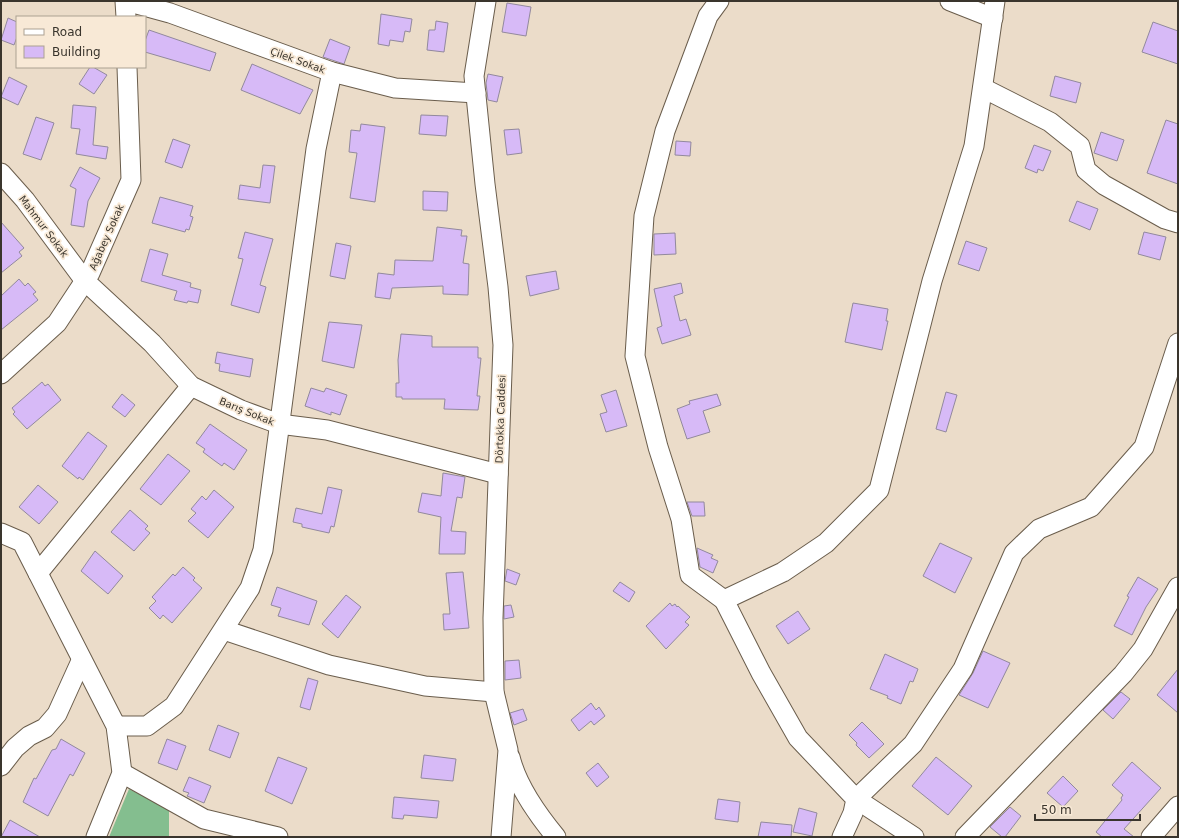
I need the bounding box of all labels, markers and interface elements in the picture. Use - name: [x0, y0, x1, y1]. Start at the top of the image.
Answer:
- legend: [16, 16, 146, 68]
- text: Road: [52, 25, 82, 39]
- text: Building: [52, 45, 101, 59]
- street label: Çilek Sokak: [269, 45, 327, 76]
- street label: Mahmur Sokak: [17, 193, 71, 260]
- street label: Ağabey Sokak: [87, 202, 126, 272]
- street label: Dörtokka Caddesi: [493, 375, 508, 464]
- street label: Barış Sokak: [218, 395, 276, 428]
- scale bar: [1035, 796, 1140, 822]
- text: 50 m: [1041, 803, 1072, 817]

